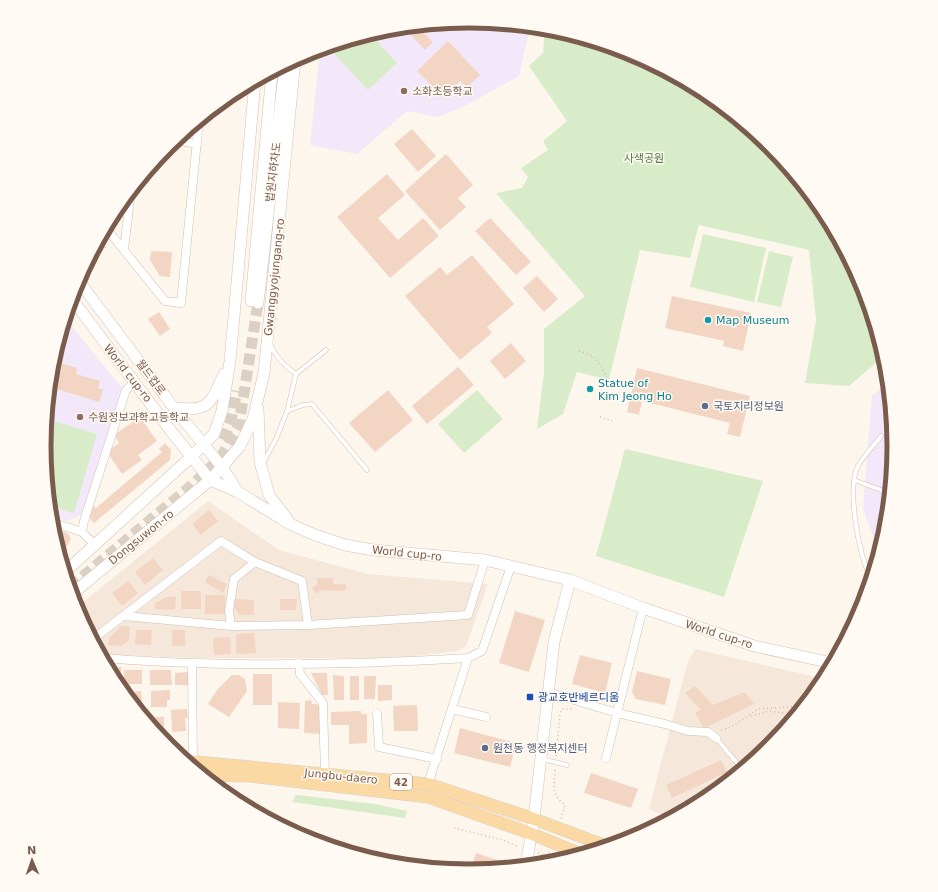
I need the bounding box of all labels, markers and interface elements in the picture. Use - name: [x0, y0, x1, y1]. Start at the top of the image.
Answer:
- place label: 소화초등학교: [412, 85, 473, 98]
- marker: 소화초등학교: [399, 86, 409, 96]
- street label: 법원지하차도: [263, 141, 284, 203]
- park label: 사색공원: [624, 152, 664, 165]
- street label: Gwanggyojungang-ro: [262, 217, 287, 336]
- place label: Map Museum: [716, 314, 789, 327]
- marker: Map Museum: [703, 315, 713, 325]
- street label: World cup-ro: [101, 342, 154, 405]
- street label: 월드컵로: [133, 357, 168, 397]
- place label: Statue of Kim Jeong Ho: [598, 377, 672, 403]
- marker: Statue of Kim Jeong Ho: [585, 384, 595, 394]
- place label: 국토지리정보원: [713, 400, 784, 413]
- marker: 국토지리정보원: [700, 401, 710, 411]
- place label: 수원정보과학고등학교: [88, 411, 189, 424]
- marker: 수원정보과학고등학교: [75, 412, 85, 422]
- street label: Dongsuwon-ro: [106, 507, 177, 567]
- street label: World cup-ro: [371, 543, 443, 564]
- street label: World cup-ro: [684, 617, 754, 652]
- place label: 광교호반베르디움: [538, 691, 619, 704]
- marker: 광교호반베르디움: [525, 692, 535, 702]
- place label: 원천동 행정복지센터: [493, 742, 588, 755]
- marker: 원천동 행정복지센터: [480, 743, 490, 753]
- street label: Jungbu-daero: [303, 766, 378, 787]
- road number: 42: [390, 774, 412, 790]
- north arrow: [12, 840, 52, 880]
- text: N: [27, 844, 37, 857]

